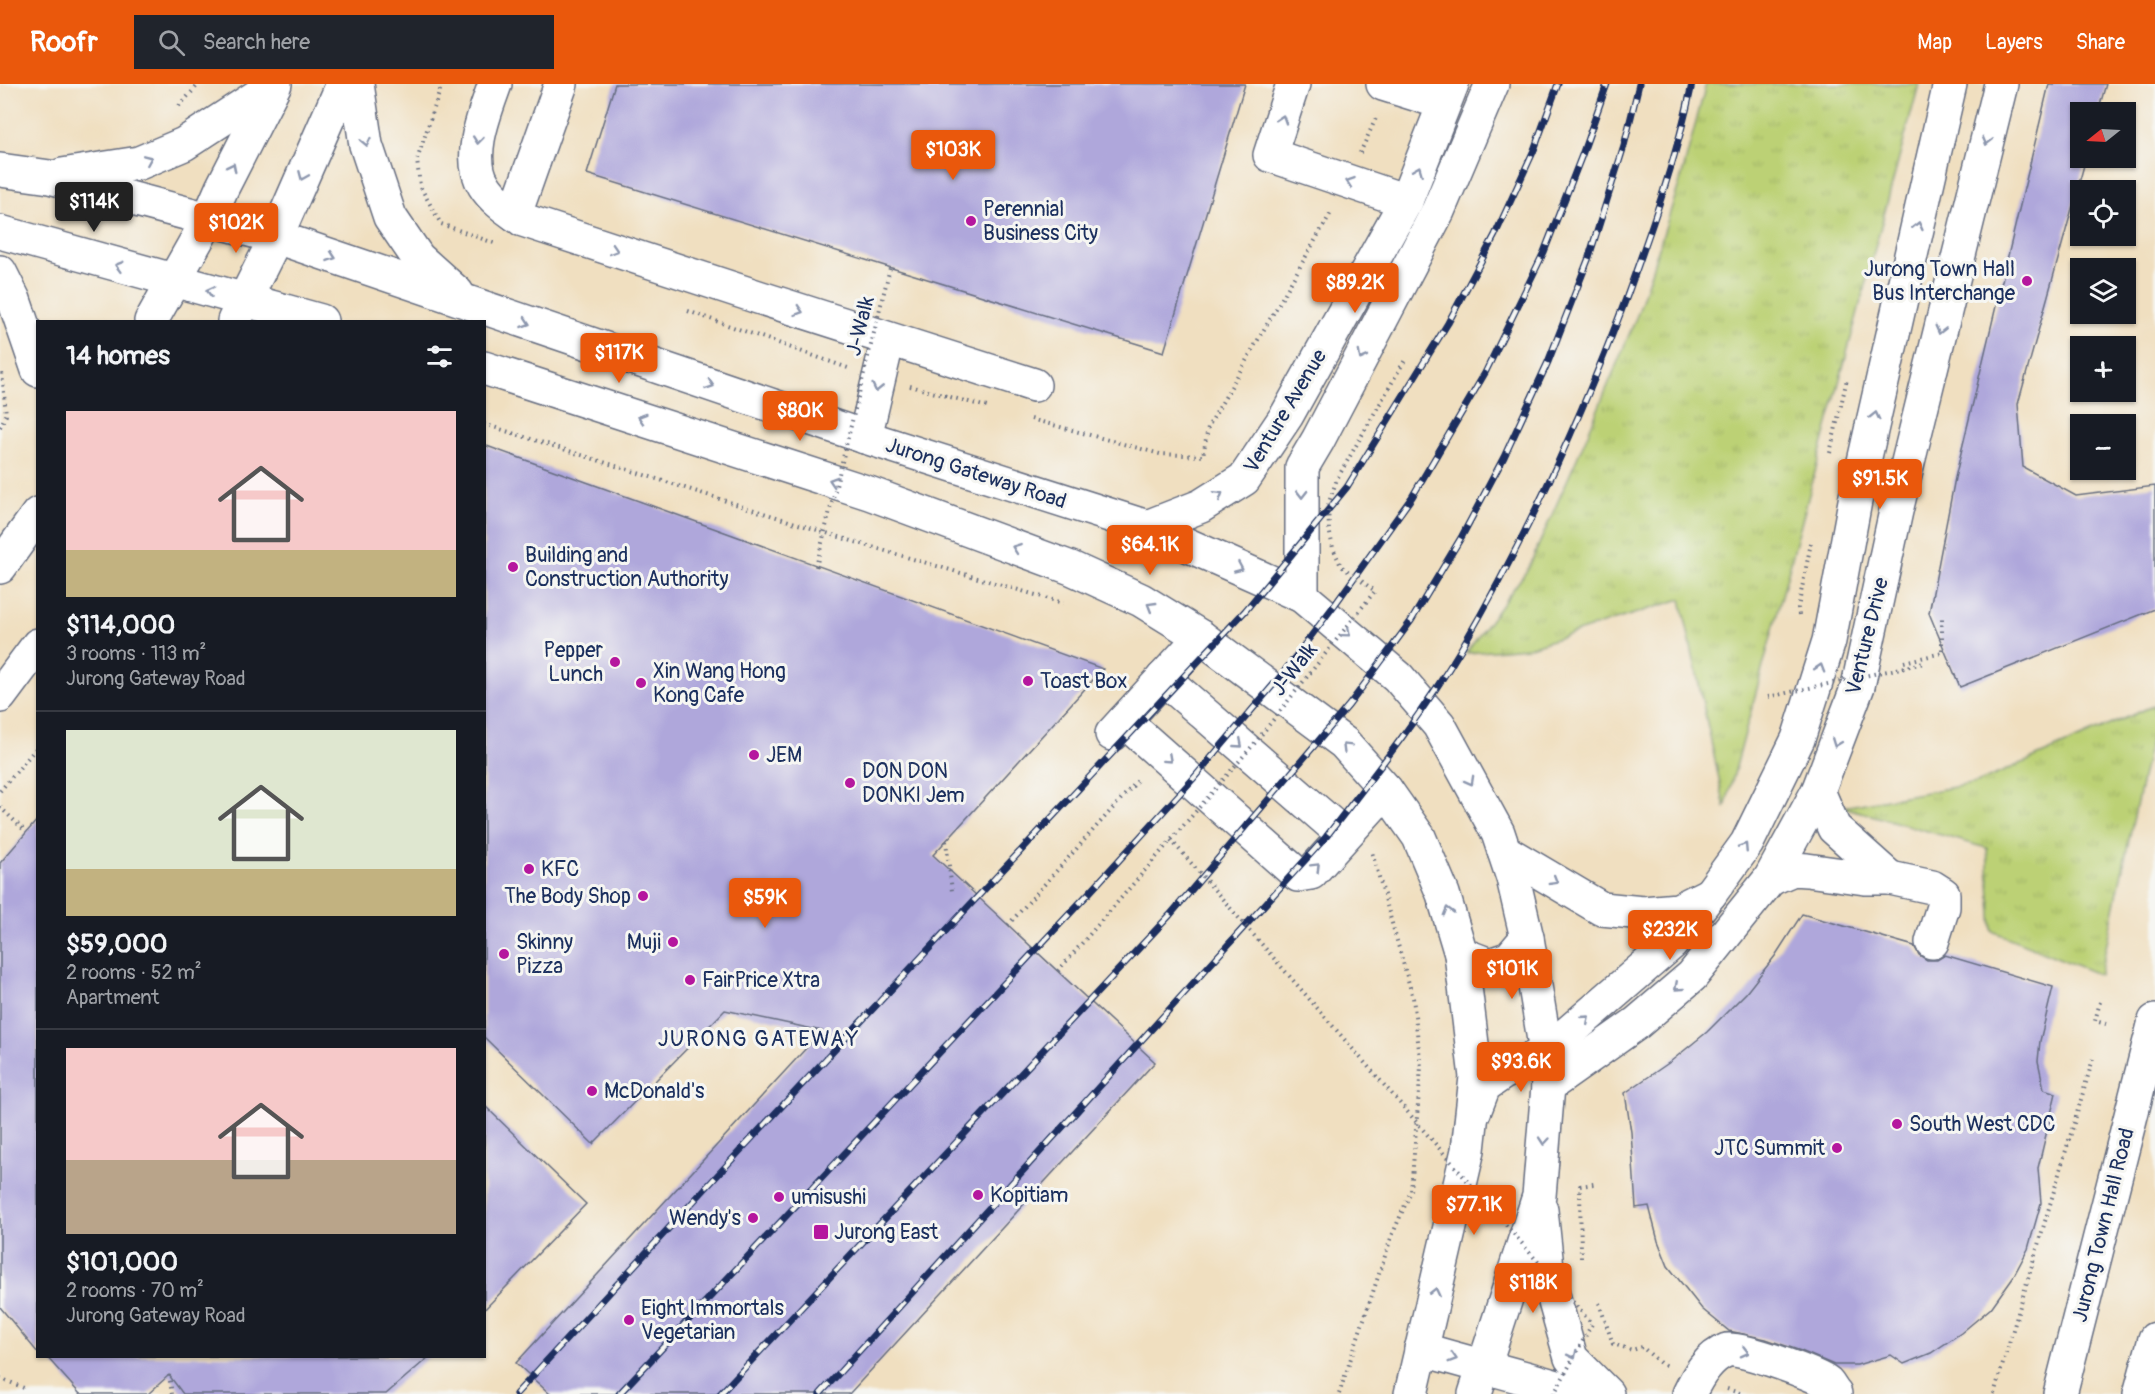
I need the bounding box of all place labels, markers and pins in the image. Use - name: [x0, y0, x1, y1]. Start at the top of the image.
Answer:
- pin: $103K: [911, 130, 995, 181]
- pin: $114K: [52, 182, 136, 233]
- place label: Perennial Business City: [983, 196, 1098, 247]
- pin: $102K: [194, 203, 278, 254]
- marker: Perennial Business City: [964, 214, 978, 228]
- place label: Jurong Town Hall Bus Interchange: [1864, 256, 2016, 307]
- pin: $89.2K: [1306, 263, 1404, 314]
- marker: Jurong Town Hall Bus Interchange: [2020, 274, 2034, 288]
- pin: $117K: [577, 333, 661, 384]
- pin: $80K: [764, 391, 836, 442]
- pin: $91.5K: [1831, 459, 1929, 510]
- pin: $64.1K: [1101, 525, 1199, 576]
- place label: Building and Construction Authority: [525, 542, 728, 593]
- marker: Building and Construction Authority: [506, 560, 520, 574]
- place label: Pepper Lunch: [543, 637, 603, 688]
- marker: Pepper Lunch: [608, 655, 622, 669]
- place label: Xin Wang Hong Kong Cafe: [653, 658, 786, 709]
- place label: Toast Box: [1040, 668, 1128, 695]
- marker: Toast Box: [1021, 674, 1035, 688]
- marker: Xin Wang Hong Kong Cafe: [634, 676, 648, 690]
- place label: JEM: [766, 742, 802, 769]
- marker: JEM: [747, 748, 761, 762]
- place label: DON DON DONKI Jem: [862, 758, 965, 809]
- marker: DON DON DONKI Jem: [843, 776, 857, 790]
- place label: KFC: [541, 856, 579, 883]
- marker: KFC: [522, 862, 536, 876]
- pin: $59K: [729, 878, 801, 929]
- place label: The Body Shop: [504, 883, 631, 910]
- marker: The Body Shop: [636, 889, 650, 903]
- pin: $232K: [1628, 910, 1712, 961]
- place label: Skinny Pizza: [516, 929, 573, 980]
- place label: Muji: [627, 929, 661, 956]
- marker: Muji: [666, 935, 680, 949]
- marker: Skinny Pizza: [497, 947, 511, 961]
- pin: $101K: [1470, 949, 1554, 1000]
- place label: FairPrice Xtra: [702, 967, 820, 994]
- marker: FairPrice Xtra: [683, 973, 697, 987]
- pin: $93.6K: [1472, 1042, 1570, 1093]
- place label: McDonald's: [604, 1078, 705, 1105]
- marker: McDonald's: [585, 1084, 599, 1098]
- place label: South West CDC: [1909, 1111, 2055, 1138]
- marker: South West CDC: [1890, 1117, 1904, 1131]
- place label: JTC Summit: [1714, 1135, 1826, 1162]
- marker: JTC Summit: [1830, 1141, 1844, 1155]
- place label: Kopitiam: [990, 1182, 1068, 1209]
- place label: umisushi: [791, 1184, 866, 1211]
- pin: $77.1K: [1425, 1185, 1523, 1236]
- marker: Kopitiam: [971, 1188, 985, 1202]
- marker: umisushi: [772, 1190, 786, 1204]
- place label: Wendy's: [669, 1205, 742, 1232]
- marker: Wendy's: [746, 1211, 760, 1225]
- place label: Jurong East: [834, 1219, 939, 1246]
- marker: Jurong East: [812, 1223, 830, 1241]
- pin: $118K: [1491, 1263, 1575, 1314]
- place label: Eight Immortals Vegetarian: [641, 1295, 785, 1346]
- marker: Eight Immortals Vegetarian: [622, 1313, 636, 1327]

